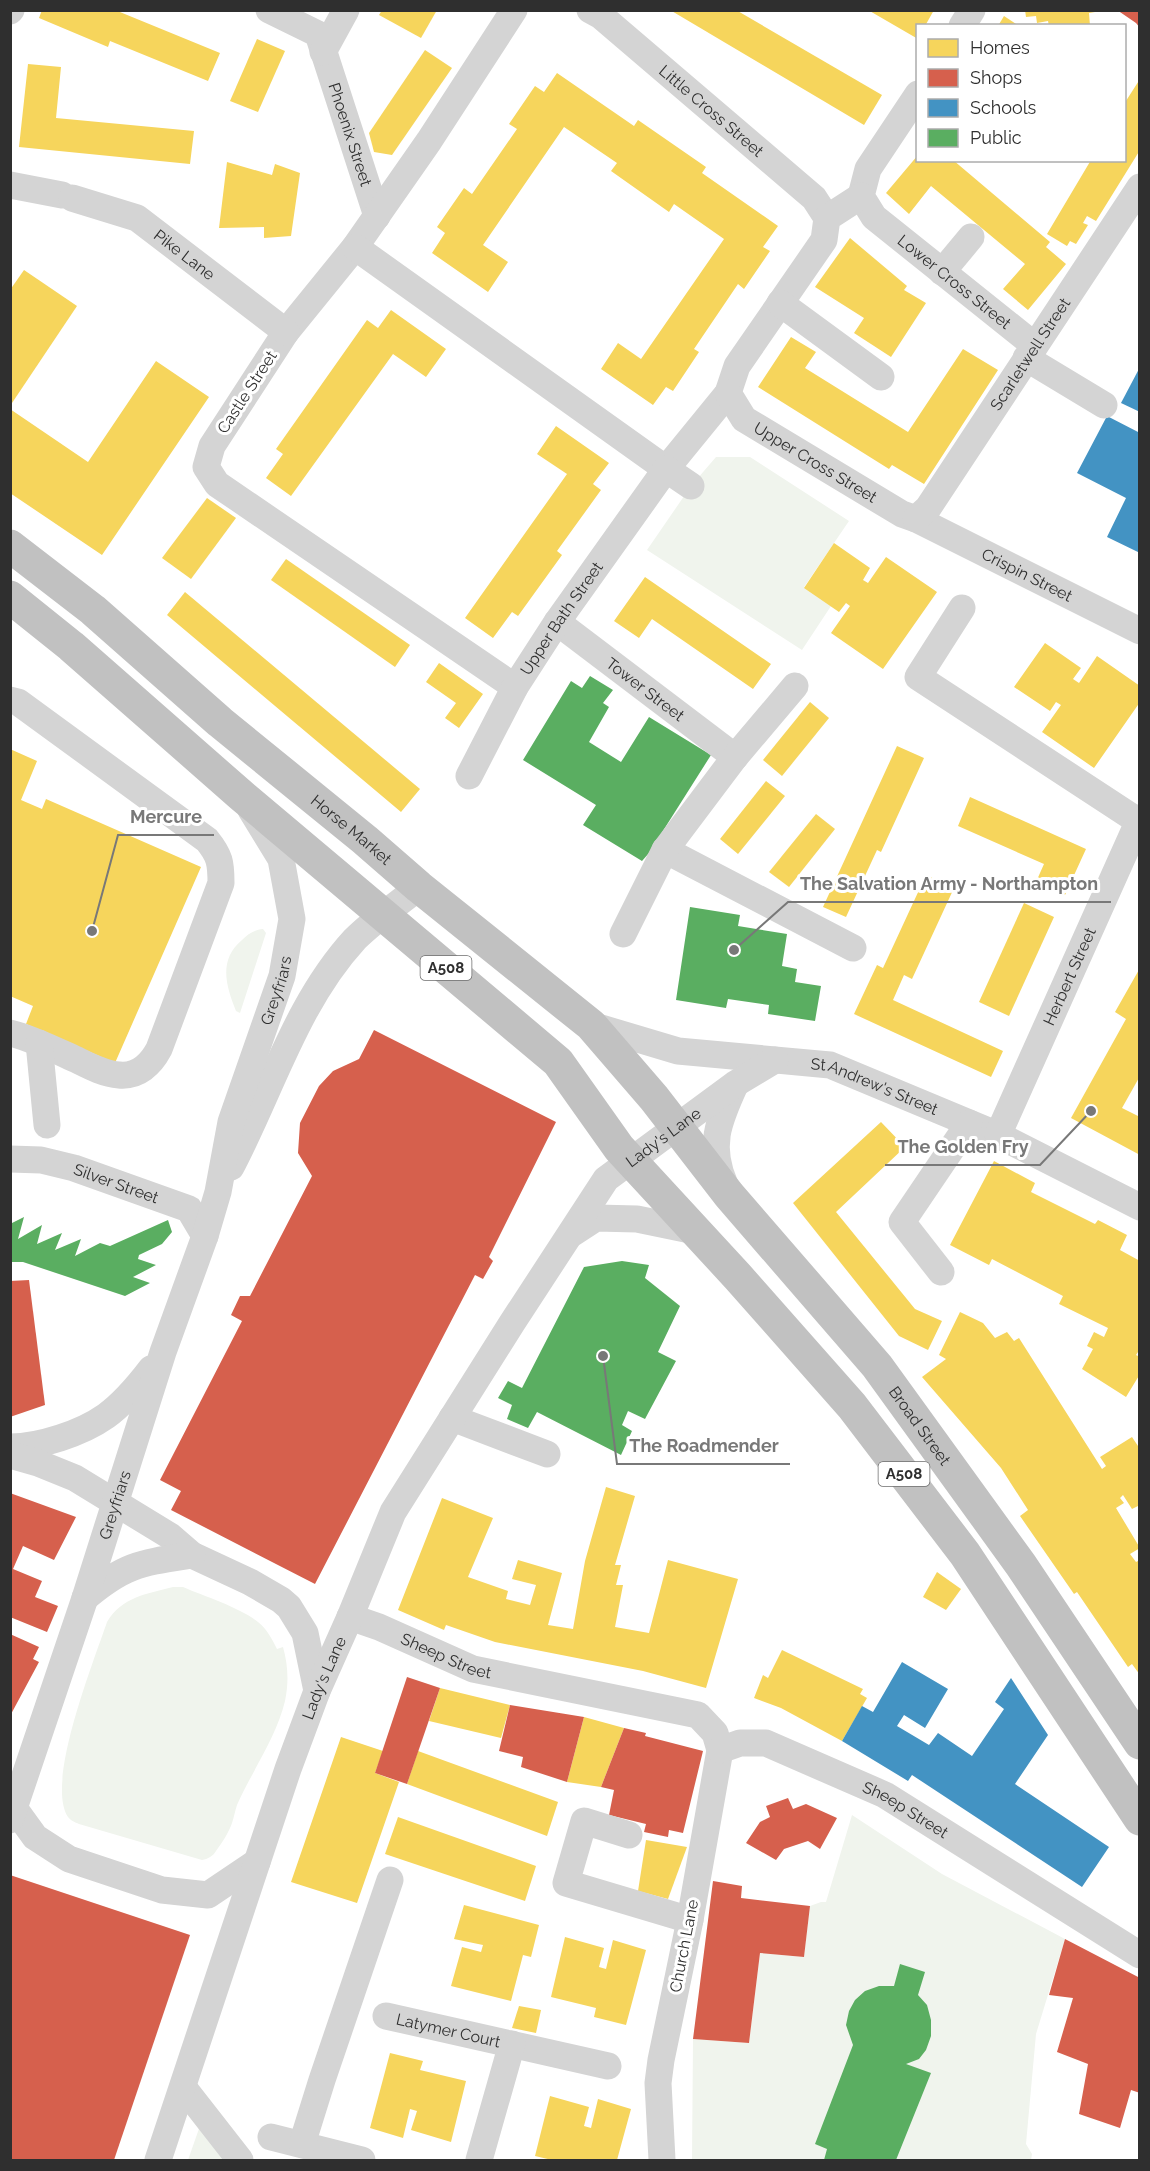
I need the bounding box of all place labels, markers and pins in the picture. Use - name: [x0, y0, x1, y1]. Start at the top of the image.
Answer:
- callout: Mercure: [118, 799, 214, 835]
- callout: The Salvation Army - Northampton: [788, 866, 1111, 902]
- callout: The Golden Fry: [885, 1129, 1040, 1165]
- callout: The Roadmender: [617, 1428, 790, 1464]

